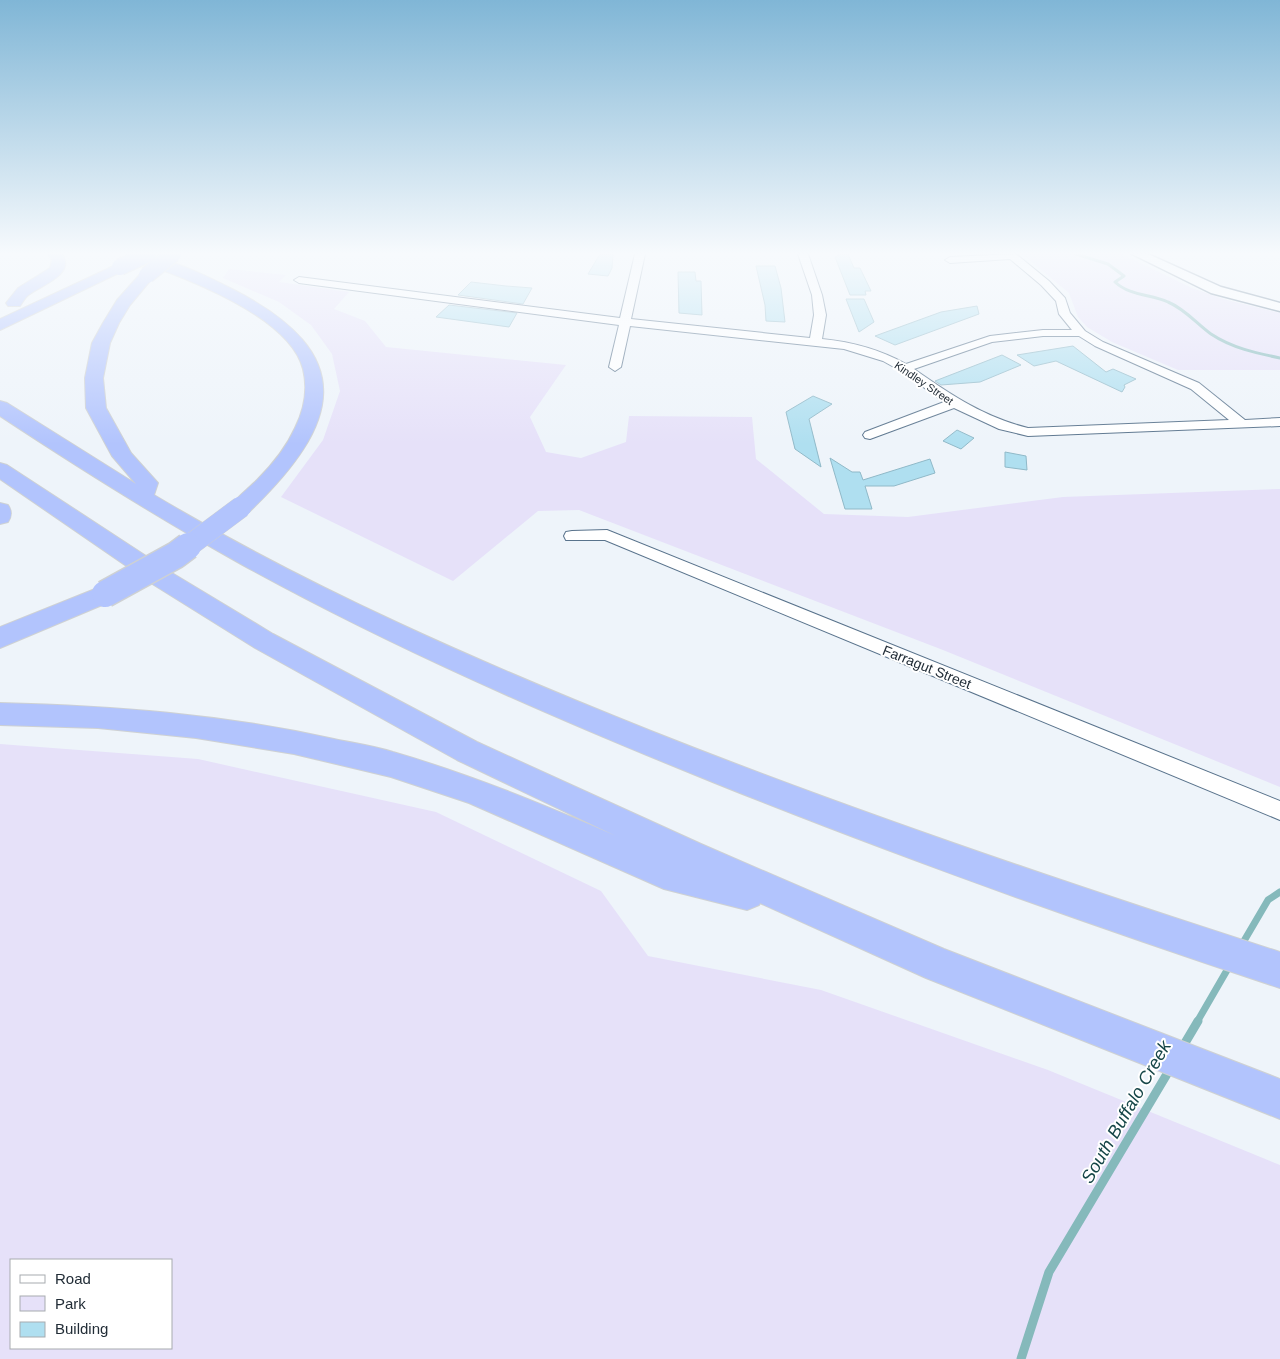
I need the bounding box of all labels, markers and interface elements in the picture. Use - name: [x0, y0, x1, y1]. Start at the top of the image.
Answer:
- street label: Kindley Street: [892, 359, 956, 407]
- street label: Farragut Street: [880, 642, 974, 692]
- water label: South Buffalo Creek: [1077, 1036, 1175, 1187]
- legend: [10, 1259, 172, 1349]
- text: Road: [55, 1270, 91, 1287]
- text: Park: [55, 1295, 86, 1312]
- text: Building: [55, 1320, 108, 1337]

